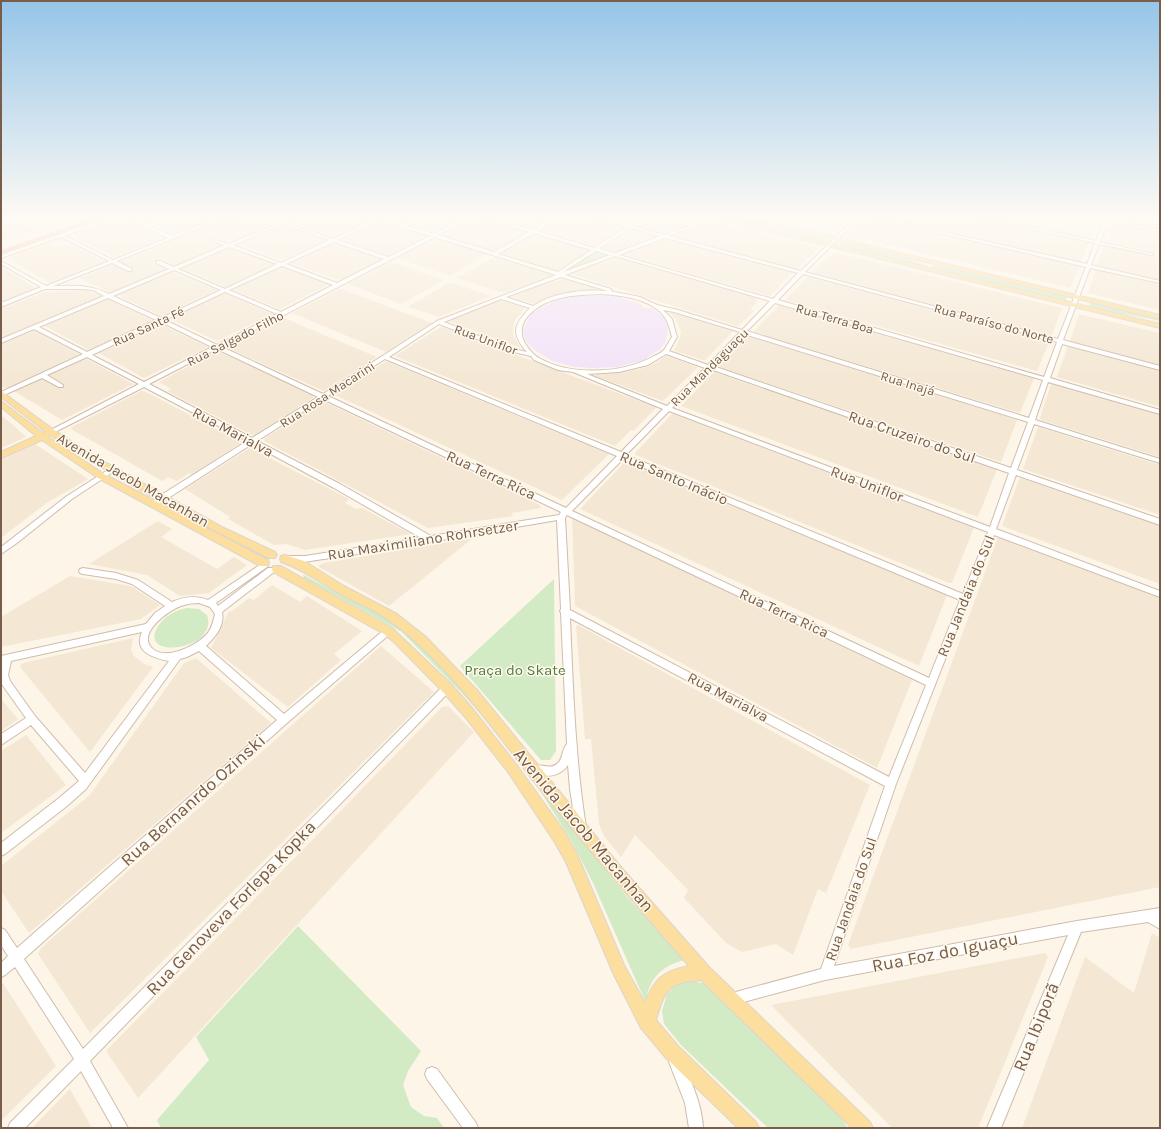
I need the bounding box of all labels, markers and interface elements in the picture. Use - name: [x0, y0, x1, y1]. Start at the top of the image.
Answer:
- street label: Rua Terra Boa: [794, 300, 876, 337]
- street label: Rua Paraíso do Norte: [932, 300, 1056, 347]
- street label: Rua Santa Fé: [110, 303, 187, 350]
- street label: Rua Salgado Filho: [184, 308, 286, 369]
- street label: Rua Uniflor: [452, 321, 520, 358]
- street label: Rua Mandaguaçu: [667, 325, 751, 409]
- street label: Rua Rosa Macarini: [277, 358, 378, 431]
- street label: Rua Inajá: [879, 368, 937, 399]
- street label: Rua Marialva: [189, 403, 277, 461]
- street label: Rua Cruzeiro do Sul: [846, 407, 978, 467]
- street label: Avenida Jacob Macanhan: [54, 429, 212, 531]
- street label: Rua Terra Rica: [443, 446, 539, 504]
- street label: Rua Santo Inácio: [617, 447, 731, 509]
- street label: Rua Uniflor: [828, 462, 906, 506]
- street label: Rua Maximiliano Rohrsetzer: [326, 516, 520, 564]
- street label: Rua Jandaia do Sul: [933, 532, 999, 660]
- street label: Rua Terra Rica: [736, 584, 832, 642]
- park label: Praça do Skate: [464, 661, 566, 679]
- street label: Rua Marialva: [684, 668, 772, 726]
- street label: Rua Bernanrdo Ozinski: [116, 729, 270, 871]
- street label: Avenida Jacob Macanhan: [509, 743, 659, 917]
- street label: Rua Genoveva Forlepa Kopka: [142, 816, 320, 1000]
- street label: Rua Jandaia do Sul: [821, 835, 881, 963]
- street label: Rua Foz do Iguaçu: [870, 927, 1020, 977]
- street label: Rua Ibiporã: [1008, 979, 1064, 1075]

